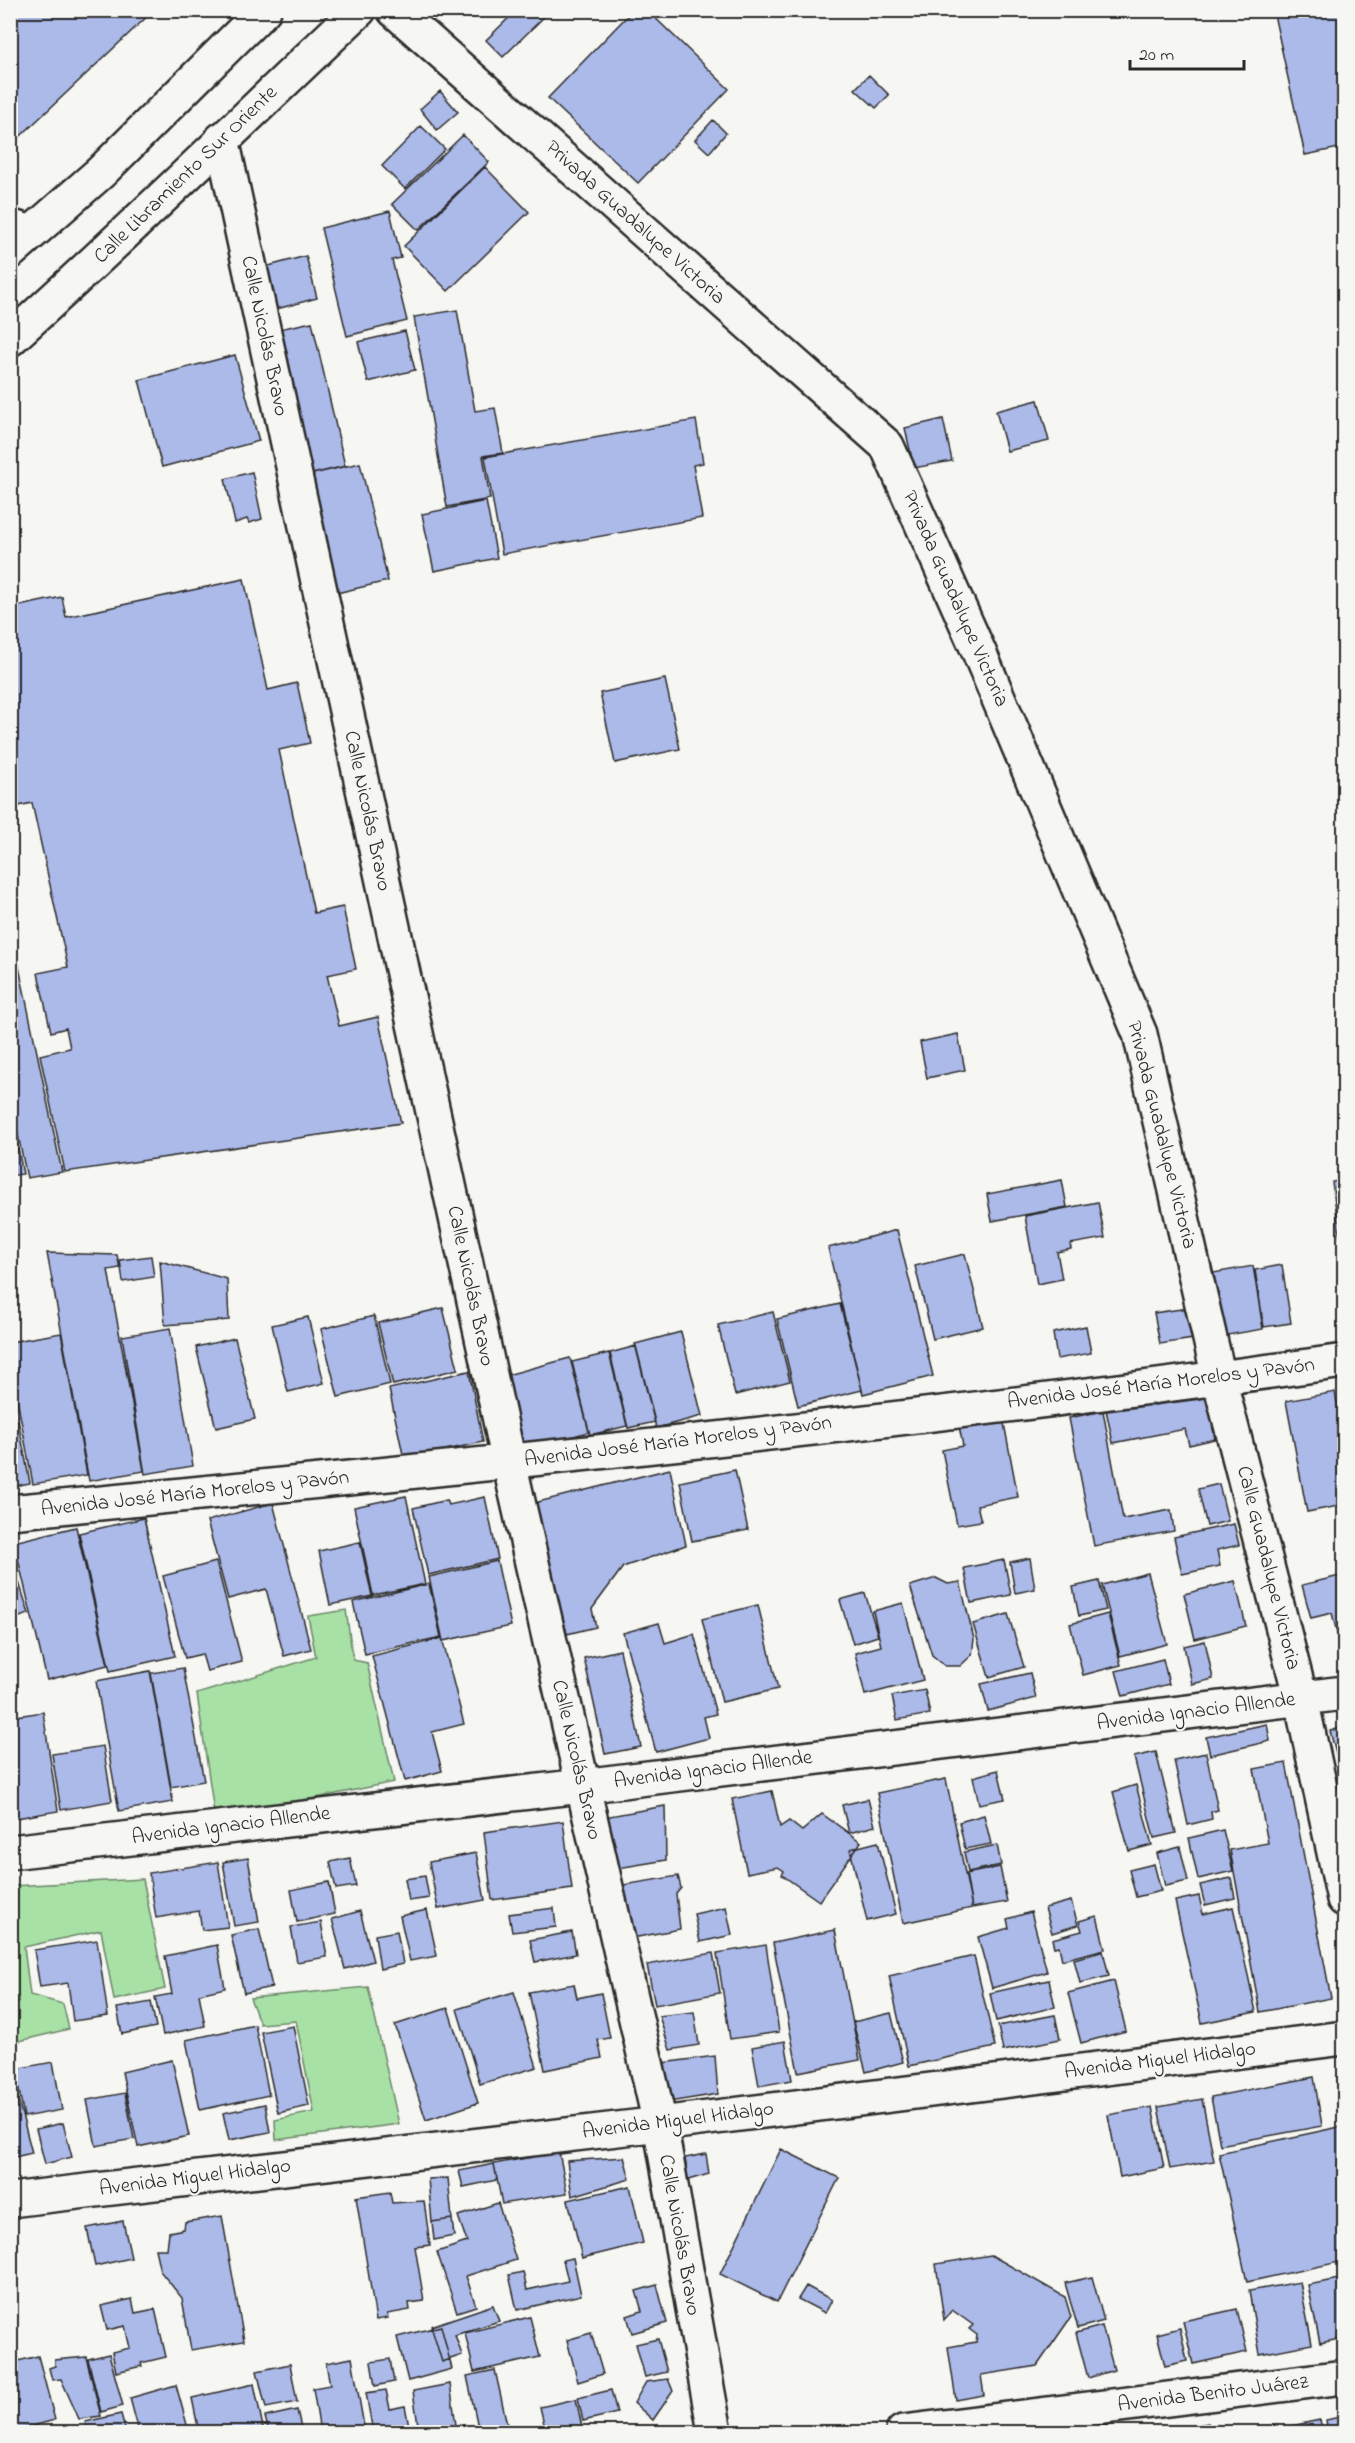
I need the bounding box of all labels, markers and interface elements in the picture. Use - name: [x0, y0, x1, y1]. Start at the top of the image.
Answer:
- scale bar: [1130, 33, 1244, 71]
- text: 20 m: [1139, 43, 1174, 69]
- street label: Calle Libramiento Sur Oriente: [87, 78, 285, 271]
- street label: Privada Guadalupe Victoria: [538, 134, 732, 312]
- street label: Calle Nicolás Bravo: [232, 253, 296, 419]
- street label: Privada Guadalupe Victoria: [894, 486, 1016, 712]
- street label: Calle Nicolás Bravo: [335, 728, 399, 894]
- street label: Privada Guadalupe Victoria: [1118, 1018, 1204, 1252]
- street label: Calle Nicolás Bravo: [438, 1203, 502, 1369]
- street label: Avenida José María Morelos y Pavón: [1006, 1350, 1317, 1420]
- street label: Avenida José María Morelos y Pavón: [523, 1408, 834, 1478]
- street label: Avenida José María Morelos y Pavón: [39, 1463, 351, 1527]
- street label: Calle Guadalupe Victoria: [1228, 1463, 1308, 1673]
- street label: Calle Nicolás Bravo: [543, 1677, 609, 1843]
- street label: Avenida Ignacio Allende: [1095, 1685, 1298, 1741]
- street label: Avenida Ignacio Allende: [612, 1743, 815, 1799]
- street label: Avenida Ignacio Allende: [130, 1799, 333, 1855]
- street label: Avenida Miguel Hidalgo: [1063, 2034, 1258, 2090]
- street label: Avenida Miguel Hidalgo: [581, 2094, 776, 2150]
- street label: Avenida Miguel Hidalgo: [98, 2151, 293, 2207]
- street label: Calle Nicolás Bravo: [650, 2152, 708, 2318]
- street label: Avenida Benito Juárez: [1116, 2367, 1310, 2421]

